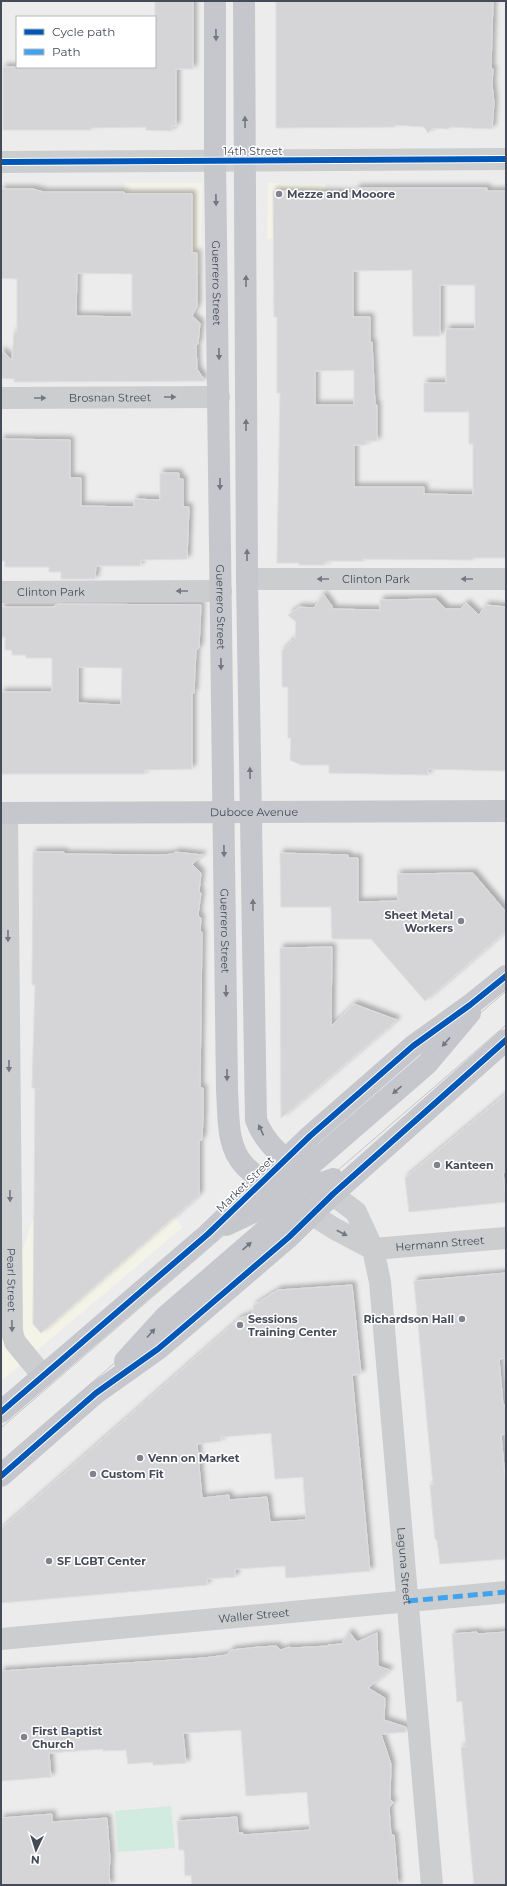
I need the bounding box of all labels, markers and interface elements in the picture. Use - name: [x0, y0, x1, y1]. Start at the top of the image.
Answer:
- legend: [16, 16, 156, 68]
- text: Cycle path: [52, 24, 115, 39]
- one-way arrow: [213, 29, 219, 42]
- text: Path: [52, 44, 81, 59]
- one-way arrow: [242, 115, 248, 128]
- street label: 14th Street: [223, 144, 283, 158]
- place label: Mezze and Mooore: [287, 187, 395, 201]
- marker: Mezze and Mooore: [274, 189, 284, 199]
- one-way arrow: [213, 194, 219, 207]
- street label: Guerrero Street: [209, 240, 224, 326]
- one-way arrow: [243, 274, 249, 287]
- one-way arrow: [216, 348, 222, 361]
- street label: Brosnan Street: [69, 390, 152, 405]
- one-way arrow: [164, 394, 177, 400]
- one-way arrow: [34, 395, 47, 401]
- one-way arrow: [243, 418, 249, 431]
- one-way arrow: [217, 478, 223, 491]
- one-way arrow: [244, 548, 250, 561]
- street label: Guerrero Street: [213, 564, 228, 650]
- street label: Clinton Park: [342, 572, 410, 586]
- one-way arrow: [316, 576, 329, 582]
- one-way arrow: [460, 576, 473, 582]
- street label: Clinton Park: [17, 585, 85, 599]
- one-way arrow: [175, 588, 188, 594]
- one-way arrow: [218, 658, 224, 671]
- one-way arrow: [247, 766, 253, 779]
- street label: Duboce Avenue: [210, 805, 298, 819]
- one-way arrow: [220, 845, 227, 857]
- street label: Guerrero Street: [217, 888, 232, 974]
- one-way arrow: [250, 898, 256, 911]
- place label: Sheet Metal Workers: [384, 908, 453, 935]
- marker: Sheet Metal Workers: [456, 916, 466, 926]
- one-way arrow: [5, 930, 11, 943]
- one-way arrow: [223, 985, 230, 997]
- one-way arrow: [442, 1038, 451, 1047]
- one-way arrow: [6, 1060, 12, 1073]
- one-way arrow: [224, 1069, 230, 1082]
- one-way arrow: [392, 1085, 402, 1094]
- one-way arrow: [257, 1124, 264, 1136]
- street label: Market Street: [213, 1153, 277, 1215]
- place label: Kanteen: [445, 1158, 493, 1172]
- marker: Kanteen: [432, 1160, 442, 1170]
- one-way arrow: [7, 1190, 13, 1203]
- one-way arrow: [337, 1230, 348, 1236]
- street label: Hermann Street: [395, 1233, 485, 1254]
- one-way arrow: [242, 1242, 253, 1251]
- street label: Pearl Street: [4, 1248, 19, 1313]
- place label: Sessions Training Center: [248, 1312, 337, 1339]
- place label: Richardson Hall: [363, 1312, 454, 1326]
- marker: Richardson Hall: [457, 1314, 467, 1324]
- one-way arrow: [9, 1320, 16, 1332]
- marker: Sessions Training Center: [235, 1320, 245, 1330]
- one-way arrow: [146, 1328, 155, 1338]
- place label: Venn on Market: [147, 1451, 240, 1465]
- marker: Venn on Market: [135, 1453, 145, 1463]
- place label: Custom Fit: [101, 1467, 164, 1481]
- marker: Custom Fit: [88, 1469, 98, 1479]
- street label: Laguna Street: [394, 1527, 415, 1606]
- place label: SF LGBT Center: [57, 1554, 146, 1568]
- marker: SF LGBT Center: [44, 1556, 54, 1566]
- street label: Waller Street: [218, 1605, 291, 1626]
- place label: First Baptist Church: [32, 1724, 103, 1751]
- marker: First Baptist Church: [19, 1732, 29, 1742]
- north arrow: [16, 1830, 56, 1870]
- text: N: [30, 1853, 40, 1867]

